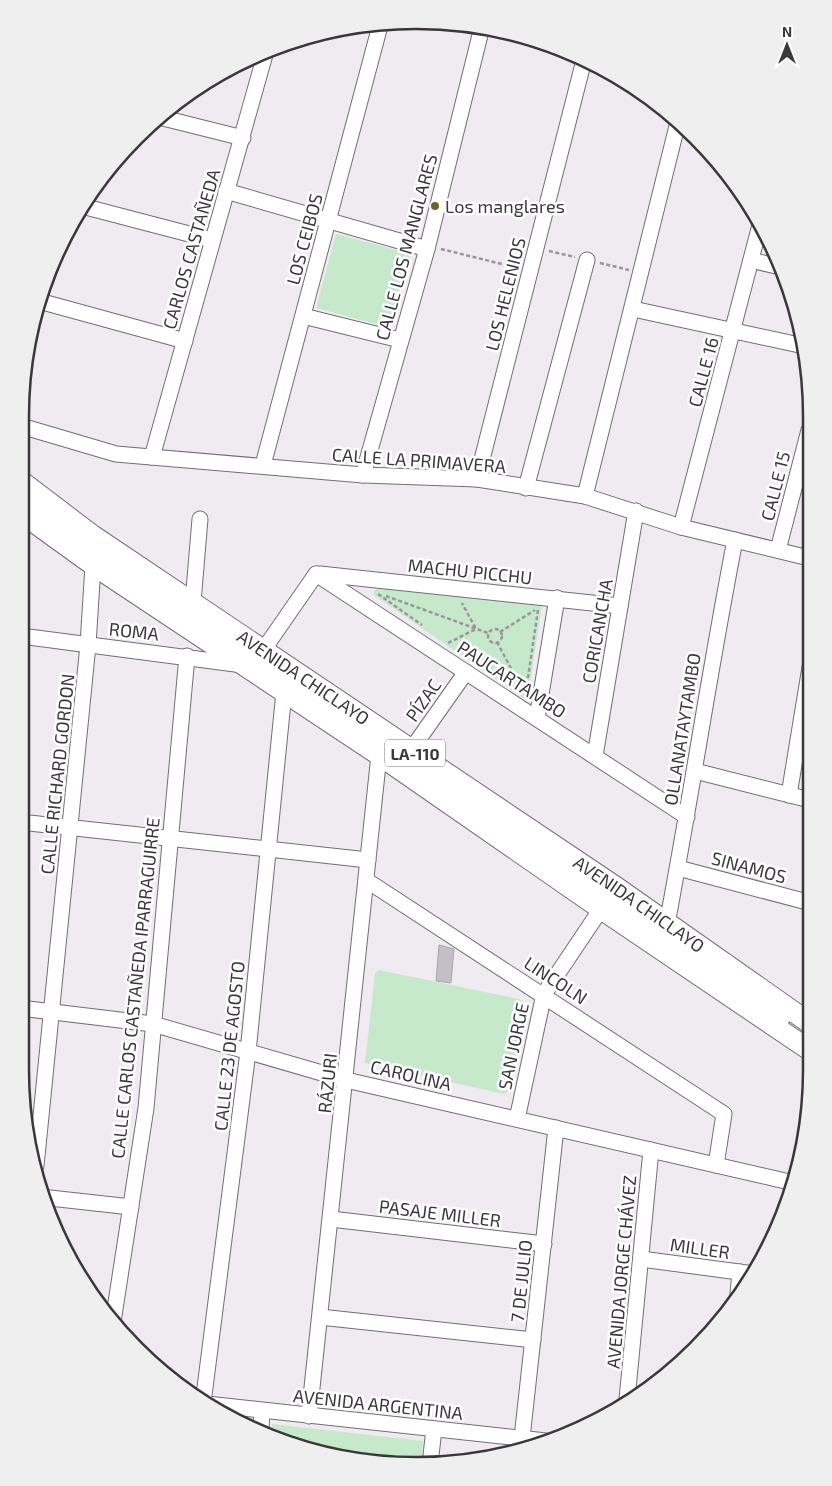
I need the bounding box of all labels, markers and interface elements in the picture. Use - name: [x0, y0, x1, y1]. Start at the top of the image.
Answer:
- north arrow: [762, 20, 812, 70]
- text: N: [782, 23, 792, 40]
- street label: CALLE LOS MANGLARES: [371, 151, 441, 343]
- street label: CARLOS CASTAÑEDA: [158, 166, 225, 332]
- street label: LOS CEIBOS: [281, 191, 327, 287]
- place label: Los manglares: [445, 195, 565, 217]
- marker: Los manglares: [429, 200, 441, 212]
- street label: LOS HELENIOS: [480, 235, 530, 353]
- street label: CALLE 16: [683, 335, 723, 409]
- street label: CALLE LA PRIMAVERA: [331, 443, 507, 477]
- street label: CALLE 15: [756, 449, 794, 523]
- street label: MACHU PICCHU: [407, 554, 533, 588]
- street label: CORICANCHA: [577, 576, 617, 685]
- street label: ROMA: [108, 617, 161, 645]
- street label: AVENIDA CHICLAYO: [233, 625, 374, 729]
- street label: PAUCARTAMBO: [454, 636, 570, 722]
- street label: OLLANATAYTAMBO: [659, 651, 705, 807]
- street label: CALLE RICHARD GORDON: [36, 673, 78, 875]
- street label: PÍZAC: [401, 674, 445, 726]
- road number: LA-110: [385, 740, 445, 766]
- street label: CALLE CARLOS CASTAÑEDA IPARRAGUIRRE: [106, 816, 164, 1160]
- street label: SINAMOS: [709, 846, 789, 888]
- street label: AVENIDA CHICLAYO: [569, 851, 709, 957]
- street label: LINCOLN: [520, 952, 592, 1008]
- street label: CALLE 23 DE AGOSTO: [209, 960, 249, 1132]
- street label: SAN JORGE: [493, 1001, 533, 1091]
- street label: RÁZURI: [313, 1052, 341, 1114]
- street label: CAROLINA: [368, 1055, 454, 1095]
- street label: AVENIDA JORGE CHÁVEZ: [602, 1174, 640, 1370]
- street label: PASAJE MILLER: [378, 1195, 502, 1231]
- street label: MILLER: [669, 1233, 731, 1263]
- street label: 7 DE JULIO: [506, 1239, 536, 1323]
- street label: AVENIDA ARGENTINA: [292, 1384, 465, 1424]

